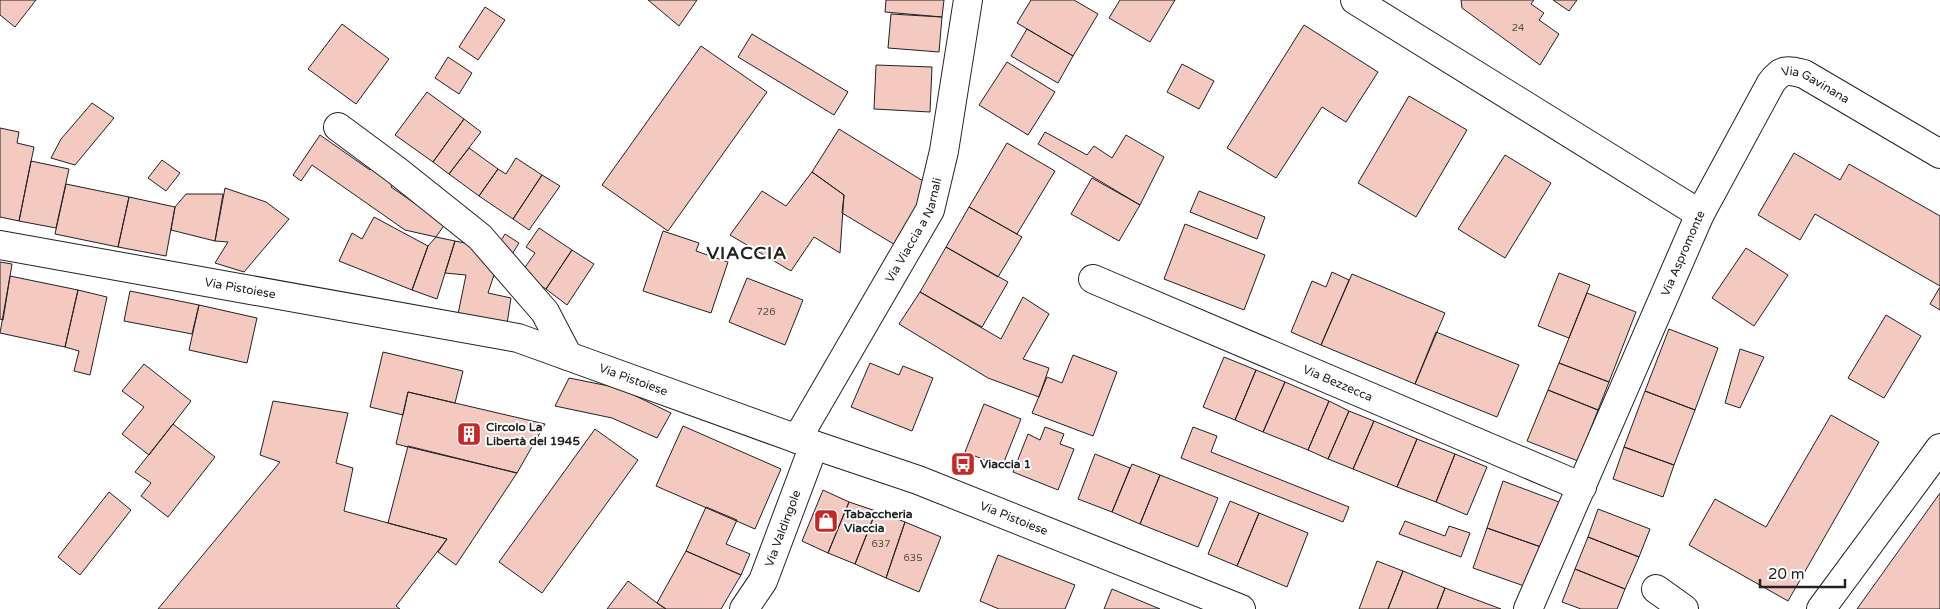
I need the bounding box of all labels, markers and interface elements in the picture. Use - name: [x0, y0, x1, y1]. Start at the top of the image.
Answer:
- house number: 24: [1512, 22, 1524, 34]
- street label: Via Gavinana: [1780, 64, 1852, 106]
- street label: Via Viaccia a Narnali: [882, 176, 944, 285]
- street label: Via Aspromonte: [1658, 208, 1708, 298]
- district label: VIACCIA: [706, 242, 788, 264]
- street label: Via Pistoiese: [204, 275, 277, 301]
- house number: 726: [757, 306, 775, 318]
- street label: Via Pistoiese: [597, 361, 670, 399]
- street label: Via Bezzecca: [1301, 362, 1375, 404]
- place label: Circolo La Libertà del 1945: [486, 420, 580, 448]
- building icon: Circolo La Libertà del 1945: [456, 421, 482, 447]
- bus stop icon: Viaccia 1: [950, 451, 976, 477]
- place label: Viaccia 1: [980, 457, 1031, 471]
- street label: Via Valdingole: [762, 488, 804, 569]
- street label: Via Pistoiese: [978, 498, 1050, 538]
- place label: Tabaccheria Viaccia: [843, 507, 913, 535]
- shop icon: Tabaccheria Viaccia: [813, 508, 839, 534]
- house number: 637: [872, 538, 890, 550]
- house number: 635: [904, 552, 922, 564]
- scale bar: [1760, 556, 1845, 588]
- text: 20 m: [1768, 565, 1805, 583]

